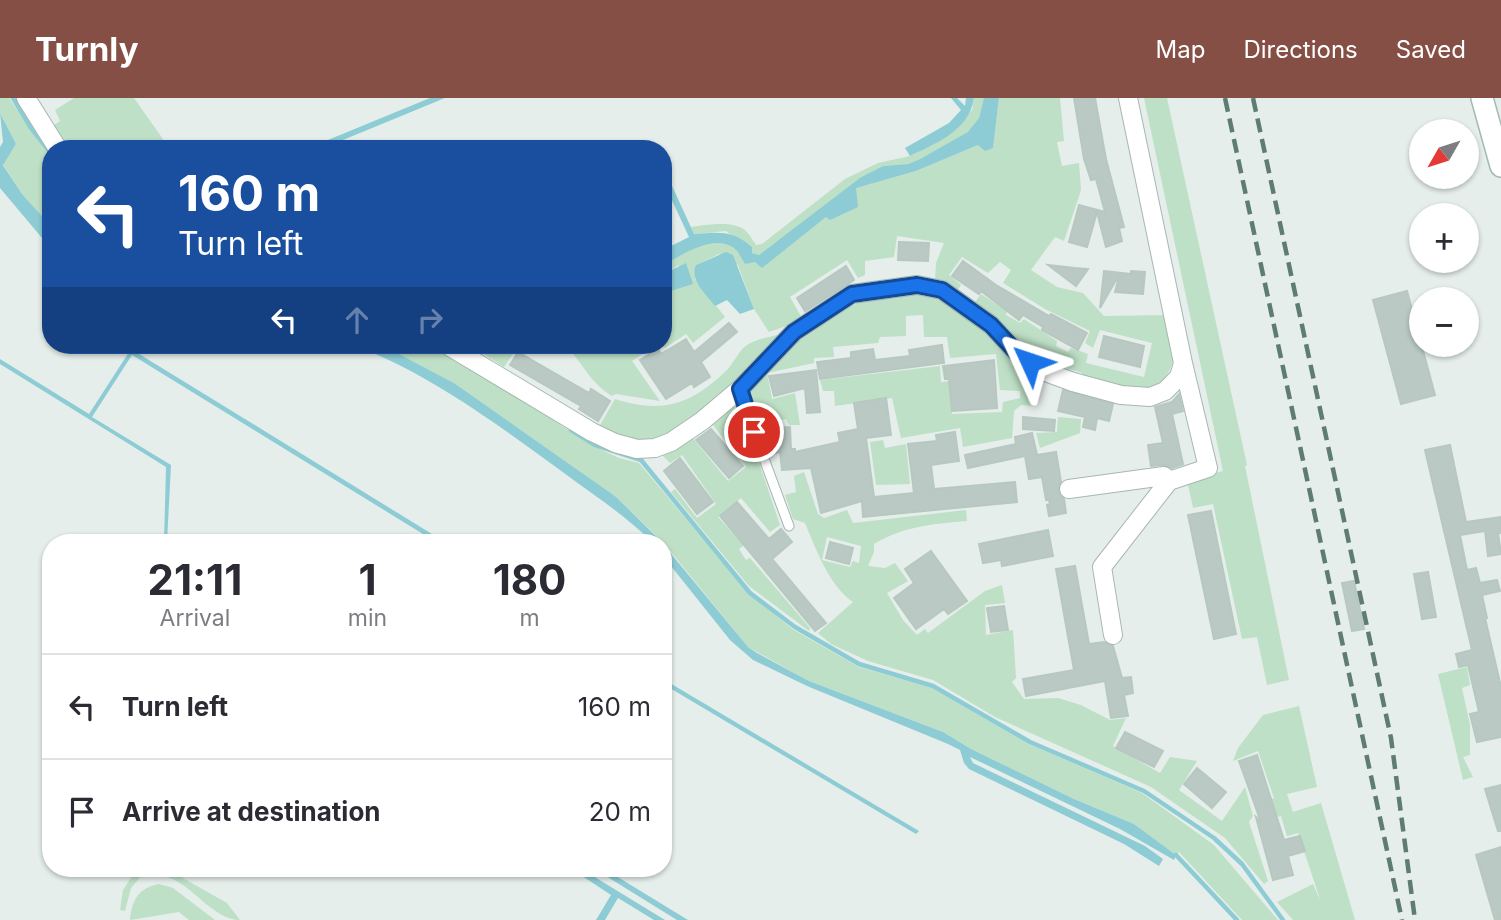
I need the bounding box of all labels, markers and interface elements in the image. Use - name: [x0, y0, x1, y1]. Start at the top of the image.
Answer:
- text: Turnly: [35, 29, 139, 69]
- text: Map: [1156, 35, 1205, 64]
- text: Directions: [1243, 35, 1358, 64]
- text: Saved: [1396, 35, 1466, 64]
- north arrow: [1409, 119, 1479, 189]
- map controls: [1409, 119, 1479, 357]
- text: 160 m: [178, 164, 320, 223]
- icon: left: [63, 168, 154, 259]
- button: +: [1409, 203, 1479, 273]
- text: Turn left: [178, 224, 303, 263]
- button: −: [1409, 287, 1479, 357]
- icon: left: [265, 301, 303, 339]
- icon: ahead: [338, 301, 376, 339]
- icon: right: [411, 301, 449, 339]
- position arrow: [993, 325, 1067, 399]
- pin: [724, 402, 784, 462]
- icon: arrive: [735, 413, 773, 451]
- text: 21:11: [148, 554, 242, 605]
- text: 1: [358, 554, 377, 605]
- text: 180: [493, 554, 566, 605]
- text: Arrival: [160, 604, 230, 632]
- text: min: [348, 604, 387, 632]
- text: m: [519, 604, 540, 632]
- icon: left: [63, 688, 101, 726]
- text: Turn left: [122, 691, 228, 722]
- text: 160 m: [578, 691, 651, 722]
- icon: arrive: [63, 793, 101, 831]
- text: Arrive at destination: [122, 796, 381, 827]
- text: 20 m: [589, 796, 651, 827]

